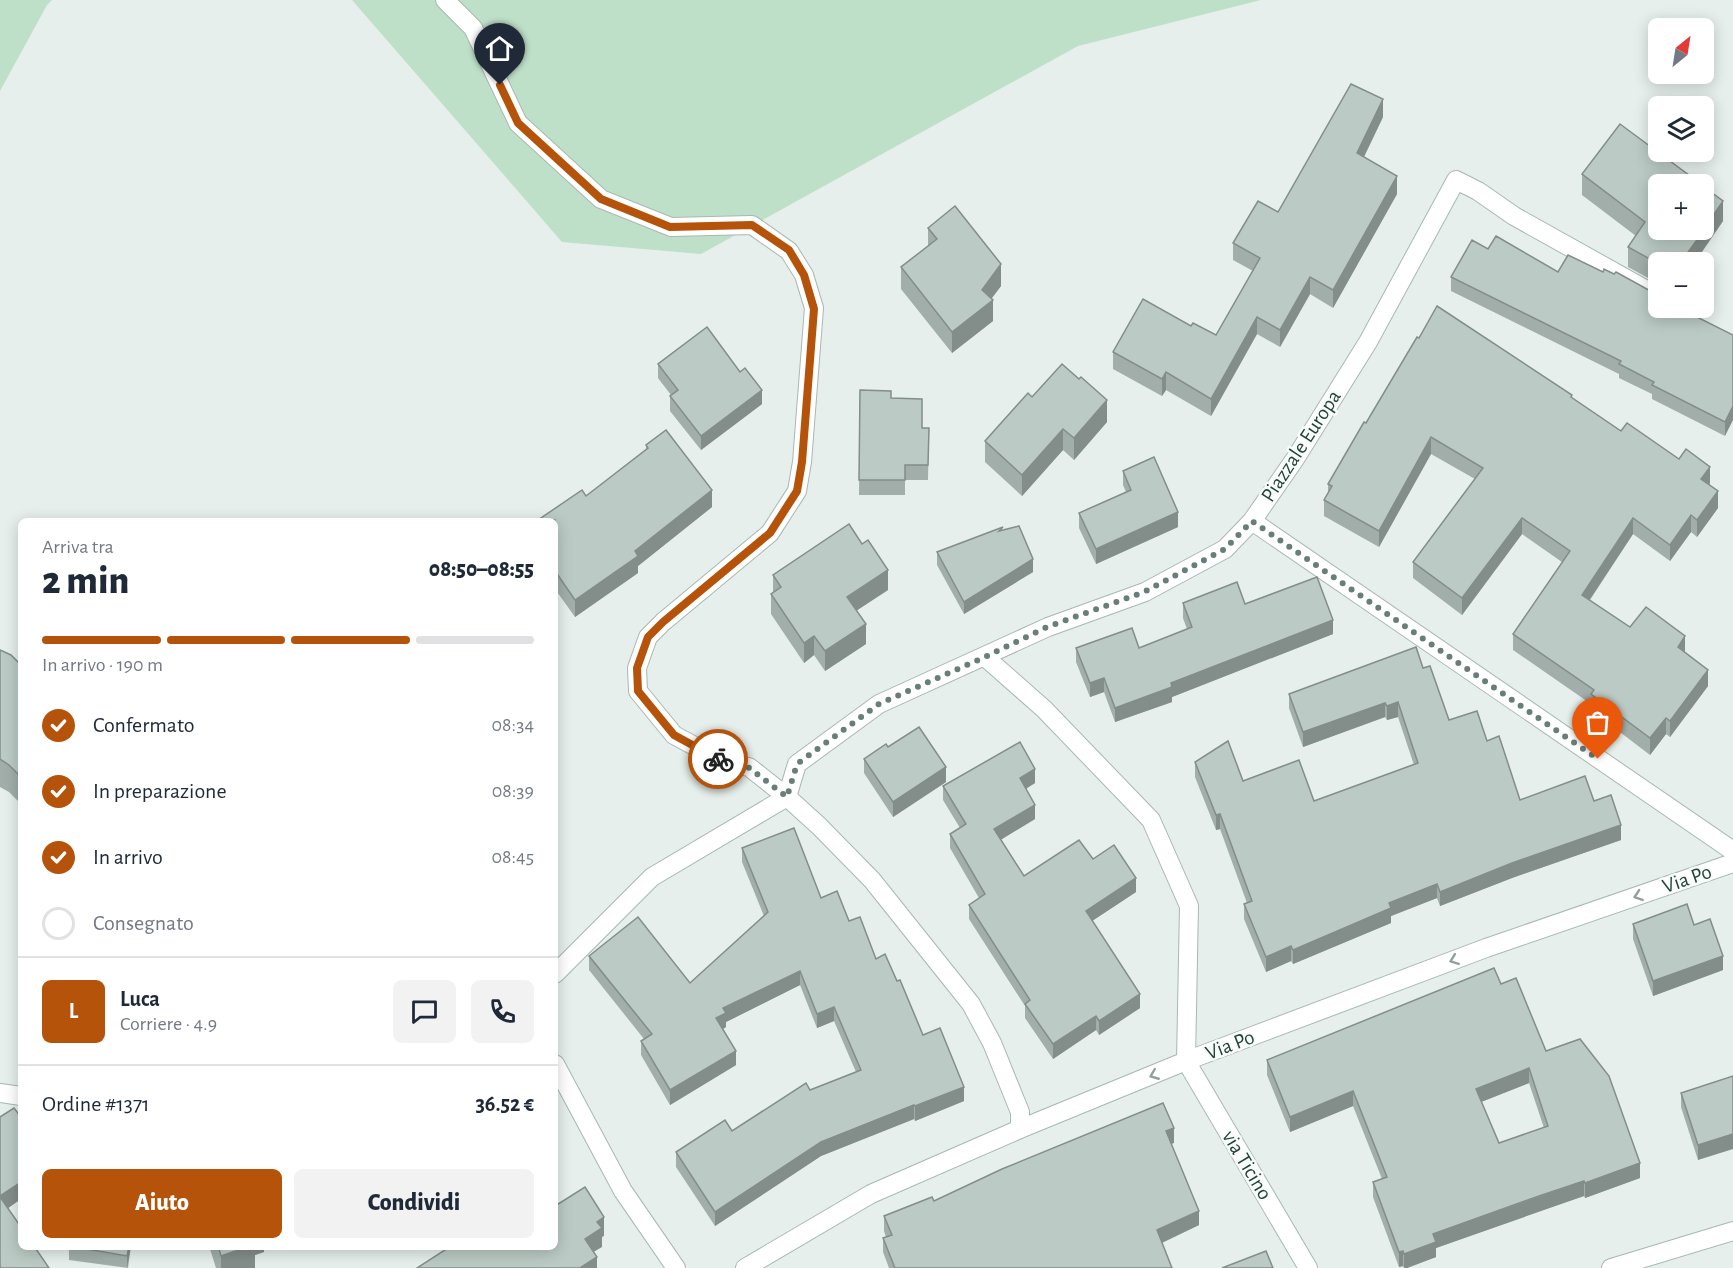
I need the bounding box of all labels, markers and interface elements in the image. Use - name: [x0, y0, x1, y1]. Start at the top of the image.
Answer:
- north arrow: [1648, 18, 1714, 84]
- map controls: [1648, 18, 1714, 318]
- pin: [474, 23, 525, 85]
- icon: home: [483, 32, 516, 65]
- button: layers: [1648, 96, 1714, 162]
- button: +: [1648, 174, 1714, 240]
- button: −: [1648, 252, 1714, 318]
- street label: Piazzale Europa: [1257, 386, 1345, 506]
- text: Arriva tra: [42, 537, 114, 557]
- text: 08:50–08:55: [429, 558, 534, 580]
- text: 2 min: [42, 562, 129, 601]
- text: In arrivo · 190 m: [42, 655, 163, 675]
- pin: [1572, 697, 1623, 759]
- icon: bag: [1581, 706, 1614, 739]
- icon: check: [42, 709, 75, 742]
- text: Confermato: [93, 714, 195, 736]
- text: 08:34: [492, 715, 534, 735]
- courier: [688, 729, 748, 789]
- icon: bike: [702, 743, 735, 776]
- icon: check: [42, 775, 75, 808]
- text: In preparazione: [93, 780, 227, 802]
- text: 08:39: [492, 781, 534, 801]
- icon: check: [42, 841, 75, 874]
- text: In arrivo: [93, 846, 163, 868]
- text: 08:45: [491, 847, 534, 867]
- street label: Via Po: [1660, 861, 1714, 897]
- one-way arrow: [1633, 888, 1644, 901]
- text: Consegnato: [93, 912, 194, 934]
- one-way arrow: [1449, 953, 1460, 965]
- button: chat: [393, 980, 456, 1043]
- button: phone: [471, 980, 534, 1043]
- text: Luca: [120, 988, 160, 1010]
- text: L: [69, 1000, 78, 1022]
- text: Corriere · 4.9: [120, 1014, 217, 1034]
- street label: Via Po: [1203, 1026, 1257, 1064]
- one-way arrow: [1149, 1068, 1160, 1080]
- text: Ordine #1371: [42, 1093, 150, 1115]
- text: 36.52 €: [475, 1093, 534, 1115]
- street label: via Ticino: [1218, 1127, 1276, 1203]
- button: Aiuto: [42, 1169, 282, 1238]
- button: Condividi: [294, 1169, 534, 1238]

